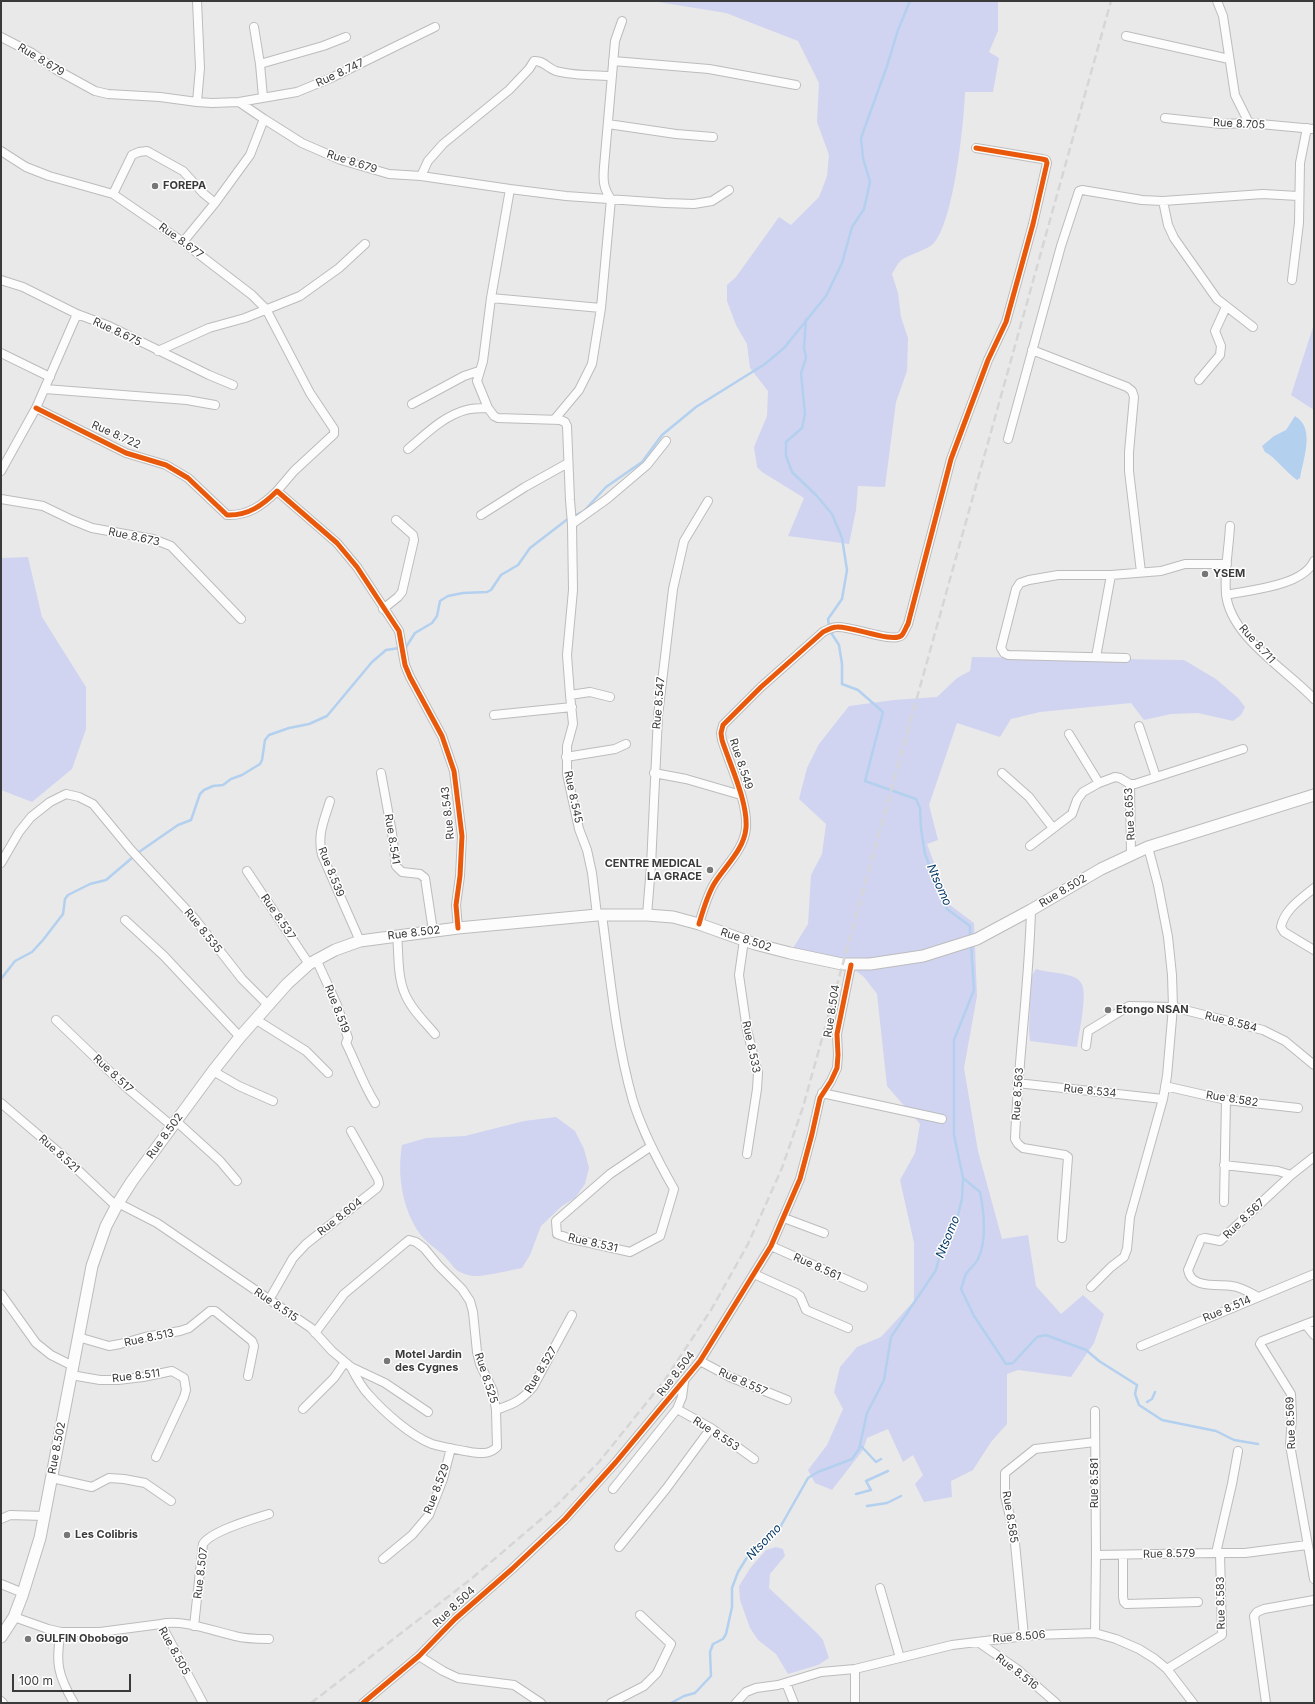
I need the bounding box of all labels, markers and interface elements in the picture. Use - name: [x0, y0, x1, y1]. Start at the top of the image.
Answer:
- street label: Rue 8.679: [15, 41, 67, 79]
- street label: Rue 8.747: [314, 56, 366, 90]
- street label: Rue 8.705: [1213, 116, 1265, 132]
- street label: Rue 8.679: [325, 148, 379, 176]
- place label: FOREPA: [163, 179, 206, 193]
- marker: FOREPA: [150, 181, 160, 191]
- street label: Rue 8.677: [156, 220, 206, 262]
- street label: Rue 8.675: [91, 315, 143, 349]
- street label: Rue 8.722: [89, 418, 143, 452]
- street label: Rue 8.673: [107, 525, 161, 549]
- place label: YSEM: [1213, 567, 1245, 581]
- marker: YSEM: [1200, 569, 1210, 579]
- street label: Rue 8.711: [1236, 622, 1278, 666]
- street label: Rue 8.547: [650, 676, 668, 730]
- street label: Rue 8.549: [726, 737, 756, 791]
- street label: Rue 8.545: [561, 770, 585, 824]
- street label: Rue 8.543: [439, 786, 457, 840]
- street label: Rue 8.653: [1122, 787, 1138, 841]
- street label: Rue 8.541: [382, 813, 402, 865]
- street label: Rue 8.539: [315, 845, 347, 899]
- place label: CENTRE MEDICAL LA GRACE: [605, 857, 702, 883]
- water label: Ntsomo: [923, 862, 955, 908]
- marker: CENTRE MEDICAL LA GRACE: [705, 865, 715, 875]
- street label: Rue 8.502: [1037, 872, 1089, 910]
- street label: Rue 8.537: [258, 892, 298, 942]
- street label: Rue 8.535: [181, 906, 225, 956]
- street label: Rue 8.502: [387, 923, 441, 943]
- street label: Rue 8.502: [719, 926, 773, 954]
- street label: Rue 8.519: [322, 983, 352, 1035]
- street label: Rue 8.504: [821, 984, 843, 1038]
- place label: Etongo NSAN: [1116, 1003, 1189, 1017]
- marker: Etongo NSAN: [1103, 1005, 1113, 1015]
- street label: Rue 8.584: [1204, 1009, 1258, 1035]
- street label: Rue 8.533: [739, 1020, 763, 1074]
- street label: Rue 8.517: [90, 1052, 136, 1096]
- street label: Rue 8.563: [1010, 1067, 1026, 1121]
- street label: Rue 8.534: [1063, 1082, 1117, 1100]
- street label: Rue 8.582: [1205, 1088, 1259, 1110]
- street label: Rue 8.502: [144, 1111, 186, 1161]
- street label: Rue 8.521: [36, 1132, 82, 1176]
- street label: Rue 8.604: [315, 1195, 365, 1239]
- street label: Rue 8.567: [1221, 1196, 1267, 1242]
- water label: Ntsomo: [933, 1214, 963, 1260]
- street label: Rue 8.531: [567, 1231, 619, 1255]
- street label: Rue 8.561: [791, 1251, 843, 1283]
- street label: Rue 8.515: [251, 1285, 301, 1325]
- street label: Rue 8.514: [1201, 1293, 1253, 1325]
- street label: Rue 8.513: [123, 1326, 175, 1350]
- street label: Rue 8.527: [522, 1344, 560, 1396]
- place label: Motel Jardin des Cygnes: [395, 1348, 462, 1374]
- street label: Rue 8.504: [654, 1349, 698, 1399]
- street label: Rue 8.525: [472, 1351, 500, 1405]
- marker: Motel Jardin des Cygnes: [382, 1356, 392, 1366]
- street label: Rue 8.557: [716, 1365, 770, 1399]
- street label: Rue 8.511: [111, 1367, 161, 1385]
- street label: Rue 8.569: [1283, 1396, 1299, 1450]
- street label: Rue 8.553: [690, 1414, 742, 1454]
- street label: Rue 8.502: [45, 1421, 69, 1475]
- street label: Rue 8.581: [1088, 1458, 1102, 1508]
- street label: Rue 8.529: [421, 1462, 453, 1516]
- street label: Rue 8.585: [999, 1490, 1021, 1544]
- water label: Ntsomo: [743, 1521, 785, 1563]
- place label: Les Colibris: [75, 1528, 138, 1542]
- marker: Les Colibris: [62, 1530, 72, 1540]
- street label: Rue 8.507: [191, 1546, 211, 1600]
- street label: Rue 8.579: [1143, 1547, 1195, 1561]
- street label: Rue 8.583: [1214, 1576, 1228, 1630]
- street label: Rue 8.504: [430, 1584, 478, 1630]
- street label: Rue 8.505: [155, 1625, 193, 1677]
- street label: Rue 8.506: [992, 1628, 1046, 1646]
- place label: GULFIN Obobogo: [36, 1632, 129, 1646]
- marker: GULFIN Obobogo: [23, 1634, 33, 1644]
- street label: Rue 8.516: [993, 1651, 1041, 1693]
- scale bar: [14, 1666, 133, 1692]
- text: 100 m: [19, 1673, 53, 1688]

